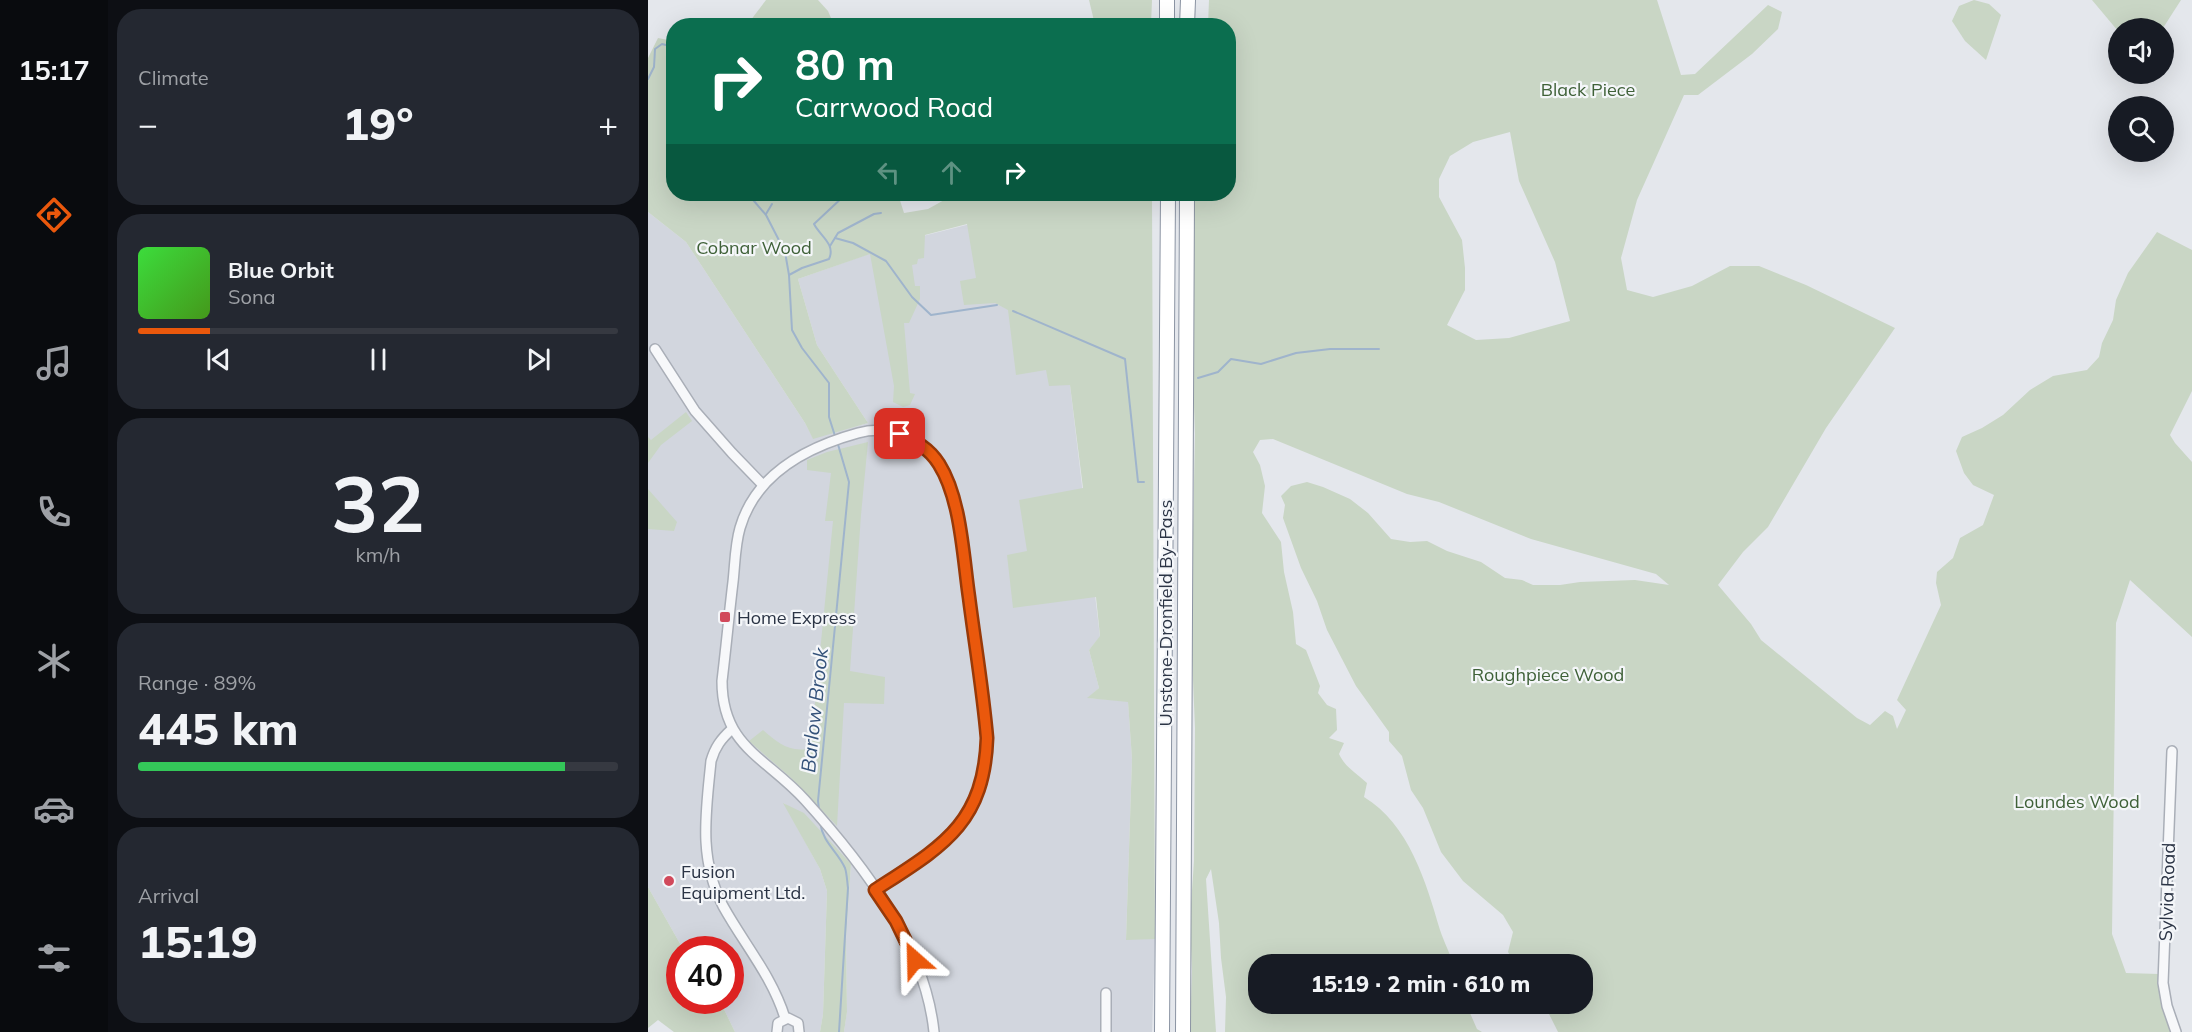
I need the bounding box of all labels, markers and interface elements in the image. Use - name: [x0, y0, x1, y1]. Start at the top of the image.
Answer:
- map controls: [2108, 18, 2174, 162]
- button: sound: [2108, 18, 2174, 84]
- text: 80 m: [795, 38, 895, 91]
- icon: right: [696, 42, 774, 120]
- text: 15:17: [18, 53, 90, 87]
- text: Climate: [138, 65, 209, 90]
- park label: Black Piece: [1541, 78, 1635, 101]
- text: Carrwood Road: [795, 90, 993, 124]
- text: 19°: [342, 95, 414, 151]
- button: search: [2108, 96, 2174, 162]
- text: −: [138, 103, 158, 144]
- text: +: [598, 103, 618, 144]
- icon: left: [872, 156, 905, 189]
- icon: ahead: [935, 156, 968, 189]
- icon: right: [998, 156, 1031, 189]
- icon: directions: [33, 194, 75, 236]
- park label: Cobnar Wood: [696, 236, 812, 259]
- text: Blue Orbit: [228, 256, 334, 284]
- text: Sona: [228, 284, 276, 309]
- icon: music: [33, 342, 75, 384]
- icon: previous: [202, 343, 235, 376]
- icon: pause: [362, 343, 395, 376]
- icon: next: [522, 343, 555, 376]
- pin: [874, 408, 925, 459]
- icon: arrive: [883, 417, 916, 450]
- text: 32: [331, 454, 425, 552]
- icon: phone: [33, 491, 75, 533]
- street label: Unstone-Dronfield By-Pass: [1154, 499, 1177, 726]
- text: km/h: [355, 542, 401, 567]
- place label: Home Express: [737, 606, 857, 629]
- marker: Home Express: [718, 610, 732, 624]
- icon: climate: [33, 640, 75, 682]
- water label: Barlow Brook: [795, 646, 833, 774]
- park label: Roughpiece Wood: [1472, 663, 1624, 686]
- text: Range · 89%: [138, 670, 256, 695]
- text: 445 km: [138, 700, 299, 756]
- icon: car: [33, 788, 75, 830]
- park label: Loundes Wood: [2014, 790, 2140, 813]
- street label: Sylvia Road: [2154, 842, 2180, 942]
- place label: Fusion Equipment Ltd.: [681, 860, 805, 904]
- marker: Fusion Equipment Ltd.: [662, 874, 676, 888]
- text: Arrival: [138, 883, 199, 908]
- text: 15:19: [138, 913, 258, 969]
- position arrow: [883, 928, 947, 992]
- speed limit sign: 40: [666, 936, 744, 1014]
- icon: filters: [33, 937, 75, 979]
- text: 15:19 · 2 min · 610 m: [1311, 970, 1530, 998]

